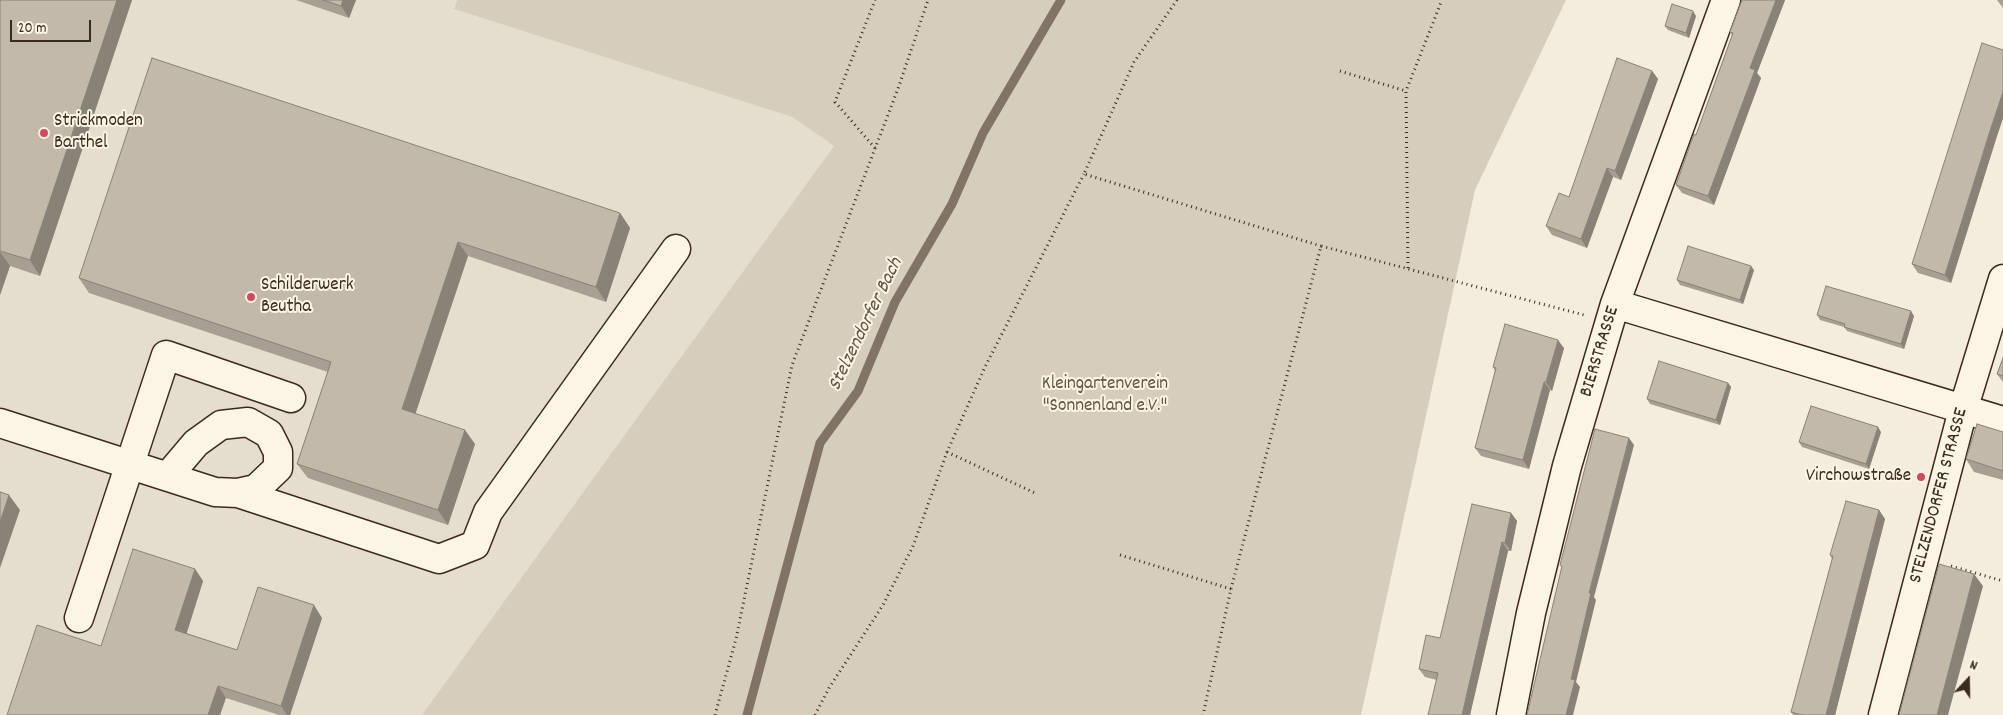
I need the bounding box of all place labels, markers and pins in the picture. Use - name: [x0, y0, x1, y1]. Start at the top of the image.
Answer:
- place label: Strickmoden Barthel: [54, 111, 143, 155]
- marker: Strickmoden Barthel: [38, 127, 50, 139]
- place label: Schilderwerk Beutha: [261, 275, 353, 319]
- marker: Schilderwerk Beutha: [245, 291, 257, 303]
- place label: Virchowstraße: [1806, 466, 1911, 488]
- marker: Virchowstraße: [1915, 471, 1927, 483]

